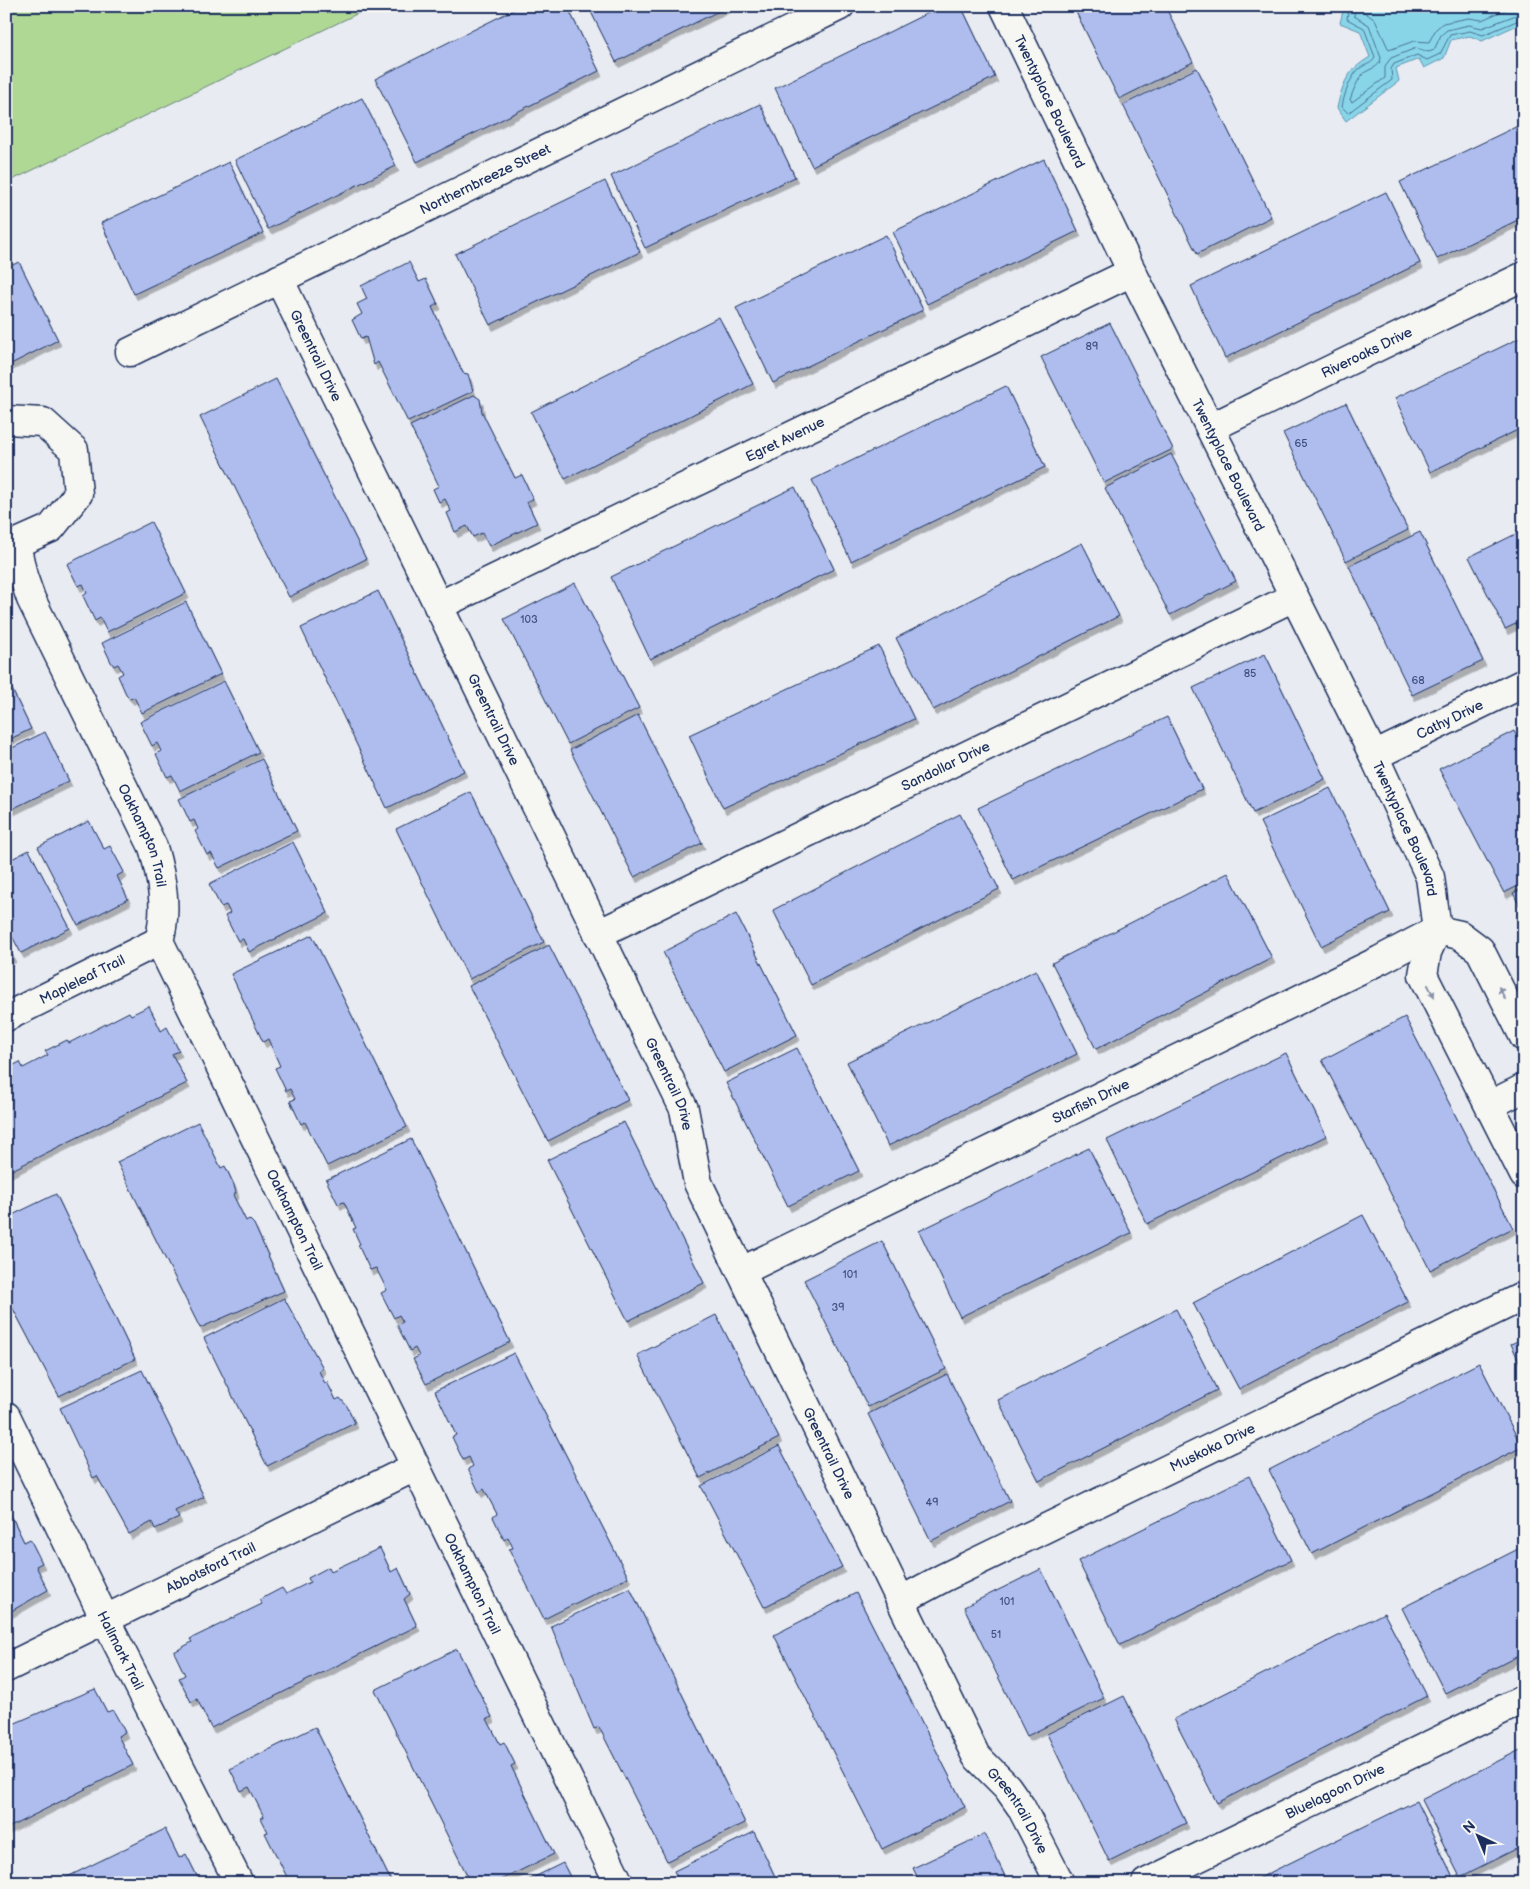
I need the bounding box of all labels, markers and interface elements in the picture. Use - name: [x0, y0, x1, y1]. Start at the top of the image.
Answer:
- street label: Twentyplace Boulevard: [1011, 32, 1089, 171]
- street label: Northernbreeze Street: [417, 140, 554, 218]
- street label: Greentrail Drive: [287, 307, 346, 404]
- street label: Riveroaks Drive: [1318, 323, 1415, 381]
- house number: 89: [1086, 340, 1098, 353]
- street label: Twentyplace Boulevard: [1188, 396, 1269, 534]
- street label: Egret Avenue: [743, 413, 827, 465]
- house number: 65: [1294, 437, 1308, 450]
- house number: 103: [520, 613, 538, 626]
- house number: 85: [1244, 667, 1256, 680]
- street label: Greentrail Drive: [464, 671, 523, 768]
- house number: 68: [1411, 674, 1425, 687]
- street label: Cathy Drive: [1413, 696, 1486, 743]
- street label: Sandollar Drive: [898, 737, 992, 794]
- street label: Twentyplace Boulevard: [1369, 759, 1441, 897]
- street label: Oakhampton Trail: [115, 781, 170, 888]
- street label: Mapleleaf Trail: [37, 951, 128, 1008]
- one-way arrow: [1427, 984, 1435, 998]
- one-way arrow: [1498, 986, 1506, 1000]
- street label: Greentrail Drive: [642, 1035, 696, 1132]
- street label: Starfish Drive: [1049, 1075, 1132, 1127]
- street label: Oakhampton Trail: [263, 1166, 327, 1273]
- house number: 101: [843, 1268, 857, 1281]
- house number: 39: [831, 1301, 845, 1314]
- street label: Greentrail Drive: [800, 1404, 858, 1502]
- street label: Muskoka Drive: [1167, 1419, 1258, 1475]
- house number: 49: [925, 1496, 939, 1509]
- street label: Oakhampton Trail: [441, 1530, 505, 1637]
- street label: Abbotsford Trail: [163, 1538, 258, 1597]
- house number: 101: [1000, 1595, 1014, 1608]
- street label: Hallmark Trail: [94, 1608, 148, 1693]
- house number: 51: [991, 1628, 1001, 1641]
- street label: Bluelagoon Drive: [1282, 1760, 1387, 1822]
- street label: Greentrail Drive: [984, 1764, 1052, 1856]
- north arrow: [1452, 1812, 1502, 1862]
- text: N: [1460, 1817, 1479, 1837]

